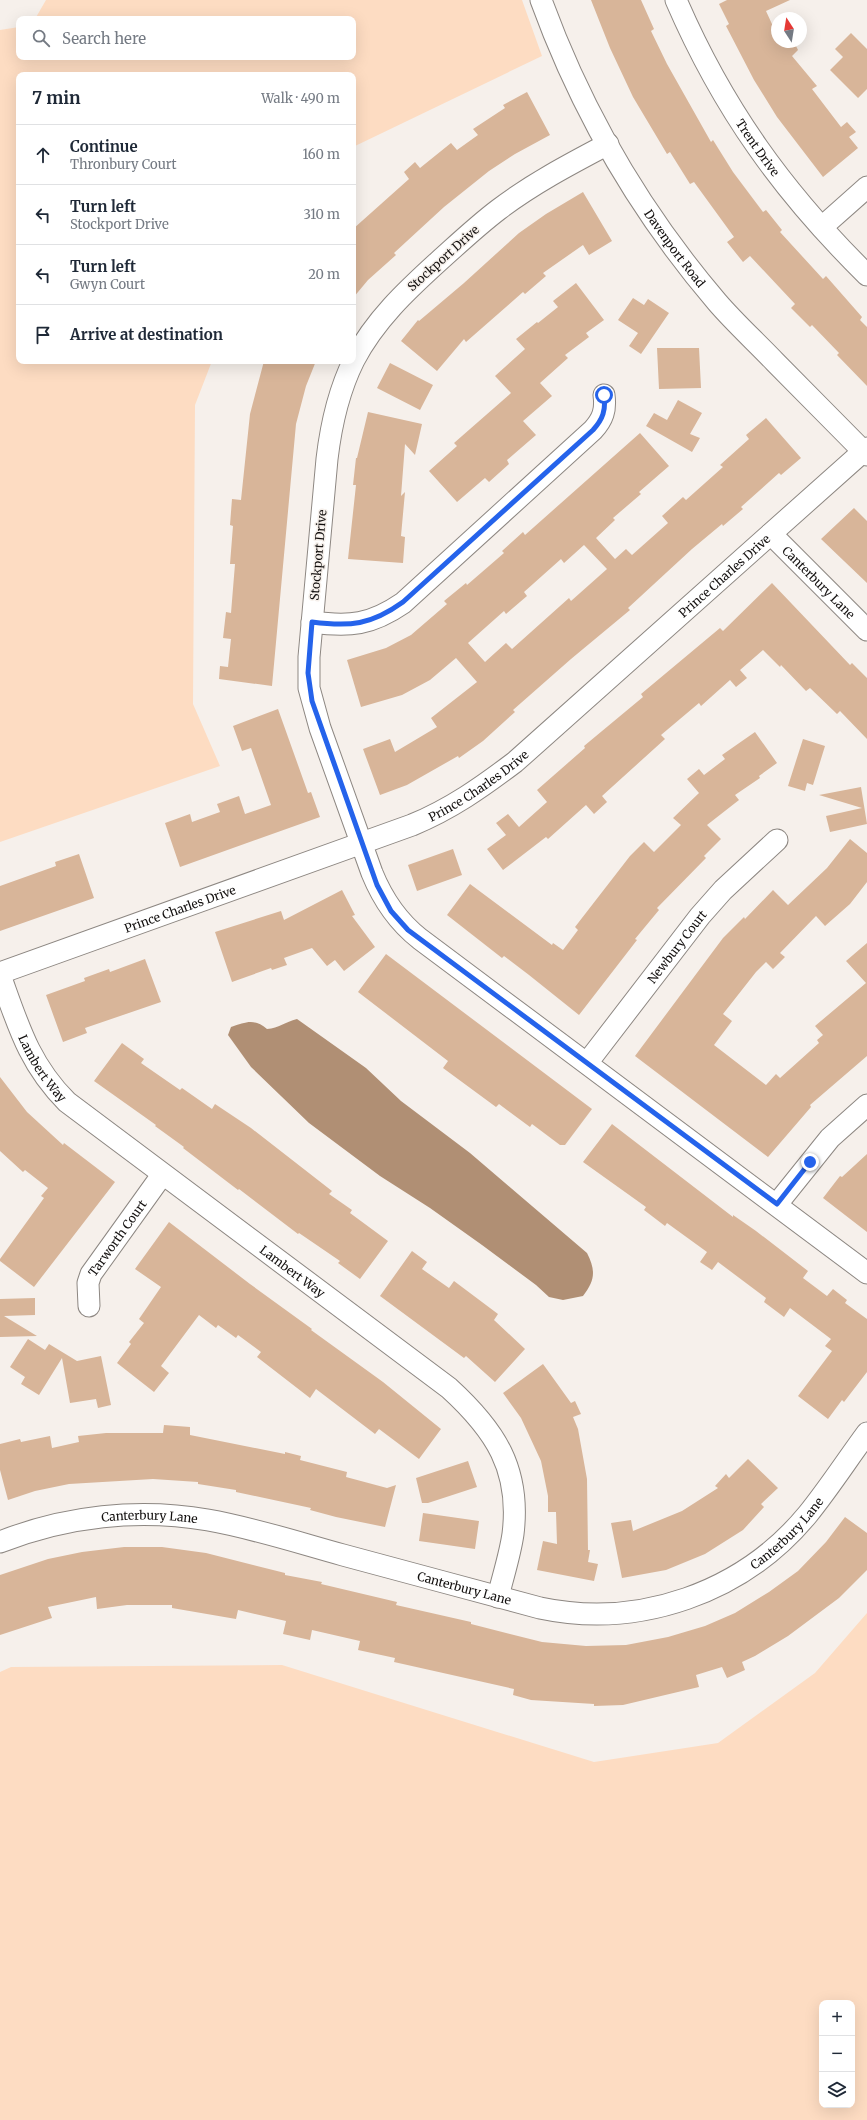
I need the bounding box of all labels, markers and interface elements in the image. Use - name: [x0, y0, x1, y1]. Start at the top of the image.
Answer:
- north arrow: [771, 12, 807, 48]
- search box: [16, 16, 356, 60]
- icon: search: [30, 27, 52, 49]
- text: Search here: [62, 29, 146, 48]
- text: 7 min: [32, 87, 81, 109]
- text: Walk · 490 m: [261, 90, 340, 107]
- street label: Trent Drive: [733, 116, 783, 179]
- text: Continue: [70, 137, 138, 156]
- icon: ahead: [32, 144, 54, 166]
- text: 160 m: [302, 146, 340, 163]
- text: Thronbury Court: [70, 156, 177, 173]
- text: Turn left: [70, 197, 136, 216]
- icon: left: [32, 204, 54, 226]
- text: 310 m: [303, 206, 340, 223]
- street label: Davenport Road: [642, 206, 709, 290]
- text: Stockport Drive: [70, 216, 169, 233]
- street label: Stockport Drive: [404, 222, 482, 294]
- text: Turn left: [70, 257, 136, 276]
- icon: left: [32, 264, 54, 286]
- text: 20 m: [308, 266, 340, 283]
- text: Gwyn Court: [70, 276, 145, 293]
- icon: arrive: [32, 324, 54, 346]
- text: Arrive at destination: [70, 325, 223, 344]
- route start: [595, 386, 613, 404]
- street label: Stockport Drive: [307, 509, 329, 601]
- street label: Prince Charles Drive: [675, 531, 773, 620]
- street label: Canterbury Lane: [780, 543, 859, 622]
- street label: Prince Charles Drive: [426, 747, 531, 824]
- street label: Prince Charles Drive: [122, 882, 238, 935]
- street label: Newbury Court: [644, 907, 710, 986]
- street label: Lambert Way: [16, 1032, 70, 1105]
- route end: [801, 1153, 819, 1171]
- street label: Tarworth Court: [84, 1196, 150, 1279]
- street label: Lambert Way: [257, 1242, 328, 1300]
- street label: Canterbury Lane: [747, 1494, 826, 1572]
- street label: Canterbury Lane: [101, 1507, 199, 1526]
- street label: Canterbury Lane: [416, 1568, 513, 1607]
- map controls: [819, 2000, 855, 2108]
- button: +: [819, 2000, 855, 2036]
- button: −: [819, 2036, 855, 2072]
- button: layers: [819, 2072, 855, 2108]

